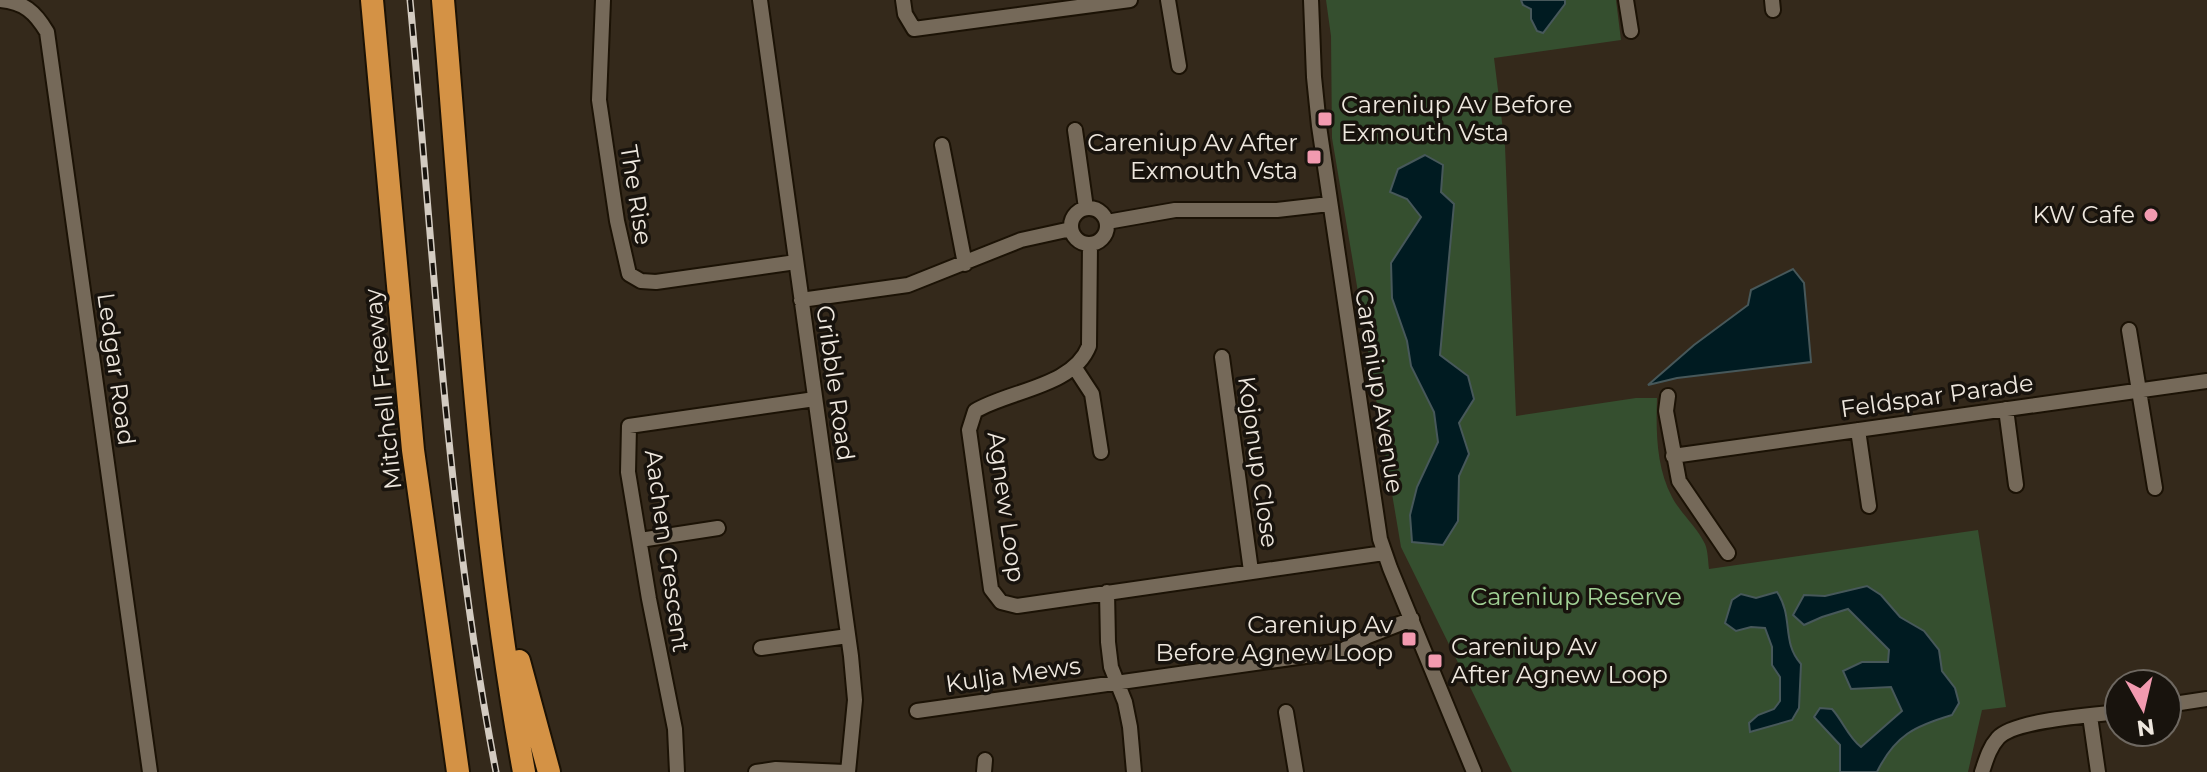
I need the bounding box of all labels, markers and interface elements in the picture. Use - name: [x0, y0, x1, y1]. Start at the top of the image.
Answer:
- place label: Careniup Av Before Exmouth Vsta: [1341, 90, 1572, 147]
- marker: Careniup Av Before Exmouth Vsta: [1316, 110, 1334, 128]
- place label: Careniup Av After Exmouth Vsta: [1087, 128, 1298, 185]
- street label: The Rise: [614, 143, 659, 247]
- marker: Careniup Av After Exmouth Vsta: [1305, 148, 1323, 166]
- place label: KW Cafe: [2033, 200, 2135, 229]
- marker: KW Cafe: [2142, 206, 2160, 224]
- street label: Mitchell Freeway: [358, 287, 407, 491]
- street label: Careniup Avenue: [1349, 287, 1410, 495]
- street label: Ledgar Road: [91, 291, 142, 447]
- street label: Gribble Road: [810, 303, 861, 463]
- street label: Feldspar Parade: [1839, 368, 2035, 423]
- street label: Kojonup Close: [1232, 374, 1285, 549]
- street label: Agnew Loop: [982, 430, 1031, 584]
- street label: Aachen Crescent: [639, 448, 696, 654]
- park label: Careniup Reserve: [1470, 582, 1682, 611]
- place label: Careniup Av Before Agnew Loop: [1156, 610, 1393, 667]
- marker: Careniup Av Before Agnew Loop: [1400, 630, 1418, 648]
- place label: Careniup Av After Agnew Loop: [1451, 632, 1668, 689]
- street label: Kulja Mews: [944, 651, 1082, 698]
- marker: Careniup Av After Agnew Loop: [1426, 652, 1444, 670]
- north arrow: [2103, 668, 2183, 748]
- text: N: [2135, 713, 2156, 742]

